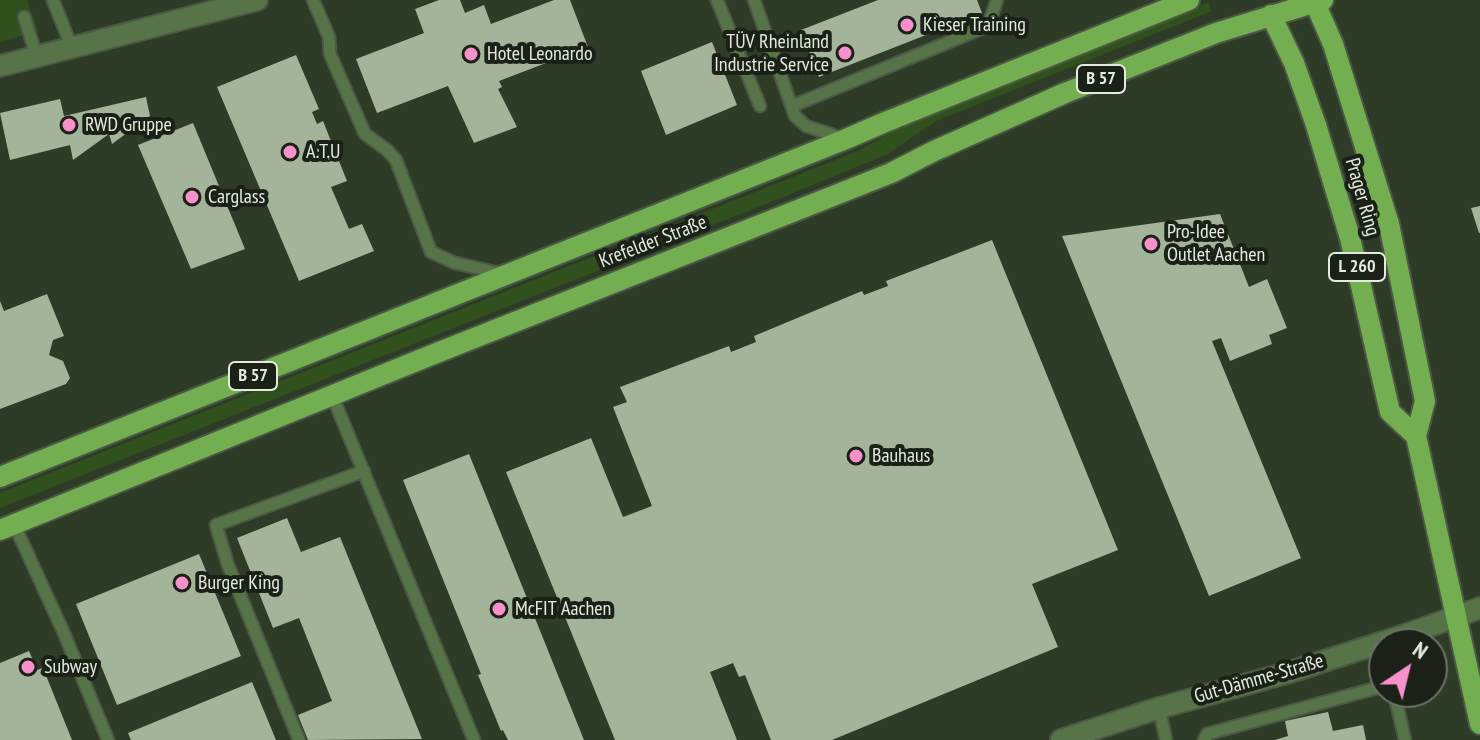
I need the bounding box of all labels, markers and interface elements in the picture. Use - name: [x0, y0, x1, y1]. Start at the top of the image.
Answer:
- place label: Kieser Training: [923, 13, 1026, 37]
- marker: Kieser Training: [898, 16, 916, 34]
- place label: TÜV Rheinland Industrie Service: [714, 30, 829, 77]
- place label: Hotel Leonardo: [487, 42, 593, 66]
- marker: TÜV Rheinland Industrie Service: [836, 44, 854, 62]
- marker: Hotel Leonardo: [462, 45, 480, 63]
- road number: B 57: [1077, 65, 1125, 93]
- place label: RWD Gruppe: [85, 113, 172, 137]
- marker: RWD Gruppe: [60, 116, 78, 134]
- place label: A.T.U: [306, 140, 340, 164]
- marker: A.T.U: [281, 143, 299, 161]
- street label: Prager Ring: [1339, 155, 1385, 239]
- place label: Carglass: [208, 185, 265, 209]
- marker: Carglass: [183, 188, 201, 206]
- street label: Krefelder Straße: [596, 210, 710, 274]
- place label: Pro-Idee Outlet Aachen: [1167, 220, 1265, 267]
- marker: Pro-Idee Outlet Aachen: [1142, 235, 1160, 253]
- road number: L 260: [1329, 253, 1385, 281]
- road number: B 57: [229, 362, 277, 390]
- place label: Bauhaus: [872, 444, 930, 468]
- marker: Bauhaus: [847, 447, 865, 465]
- place label: Burger King: [198, 571, 280, 595]
- marker: Burger King: [173, 574, 191, 592]
- place label: McFIT Aachen: [515, 597, 611, 621]
- marker: McFIT Aachen: [490, 600, 508, 618]
- north arrow: [1368, 628, 1448, 708]
- text: N: [1408, 635, 1434, 665]
- street label: Gut-Dämme-Straße: [1191, 649, 1327, 709]
- place label: Subway: [44, 655, 97, 679]
- marker: Subway: [19, 658, 37, 676]

